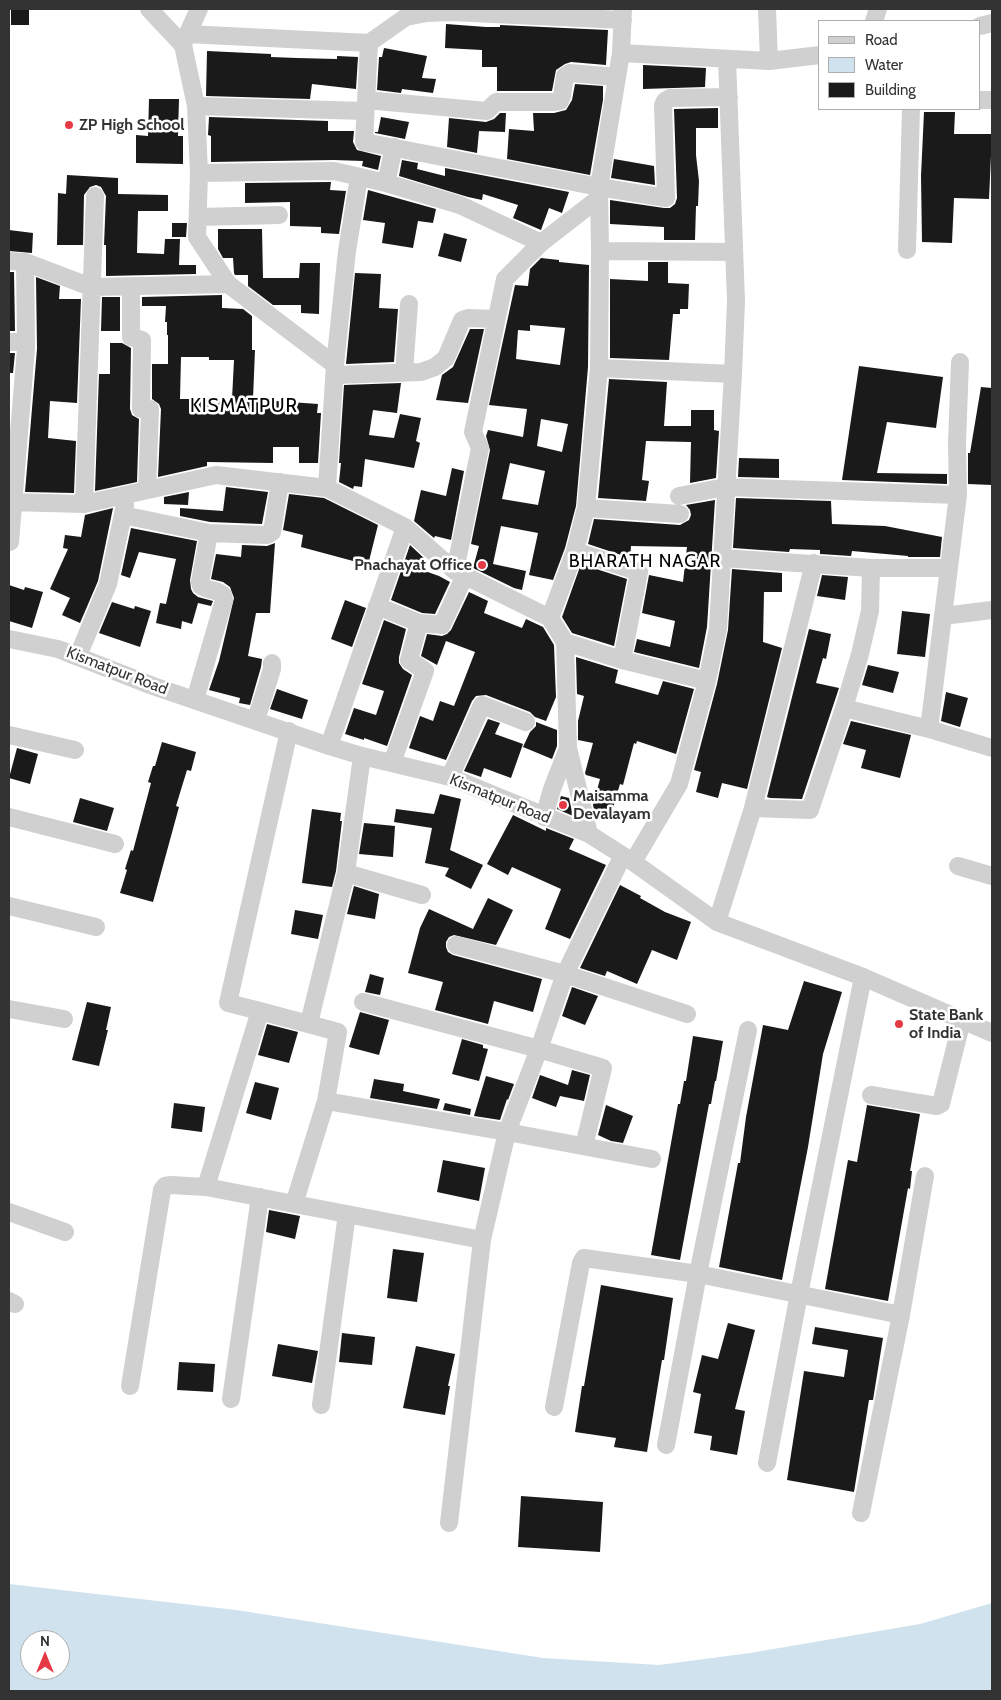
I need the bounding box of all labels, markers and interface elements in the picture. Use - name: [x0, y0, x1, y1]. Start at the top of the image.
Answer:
- legend: [818, 20, 981, 110]
- text: Road: [865, 31, 898, 49]
- text: Water: [865, 56, 903, 74]
- text: Building: [865, 81, 916, 99]
- place label: ZP High School: [79, 115, 185, 135]
- marker: ZP High School: [63, 119, 75, 131]
- district label: KISMATPUR: [189, 395, 299, 417]
- district label: BHARATH NAGAR: [567, 551, 723, 573]
- place label: Pnachayat Office: [354, 555, 472, 575]
- marker: Pnachayat Office: [476, 559, 488, 571]
- street label: Kismatpur Road: [64, 643, 170, 699]
- street label: Kismatpur Road: [447, 770, 553, 828]
- place label: Maisamma Devalayam: [573, 786, 651, 824]
- marker: Maisamma Devalayam: [557, 799, 569, 811]
- place label: State Bank of India: [909, 1005, 983, 1043]
- marker: State Bank of India: [893, 1018, 905, 1030]
- north arrow: [20, 1630, 70, 1680]
- text: N: [40, 1632, 50, 1650]

